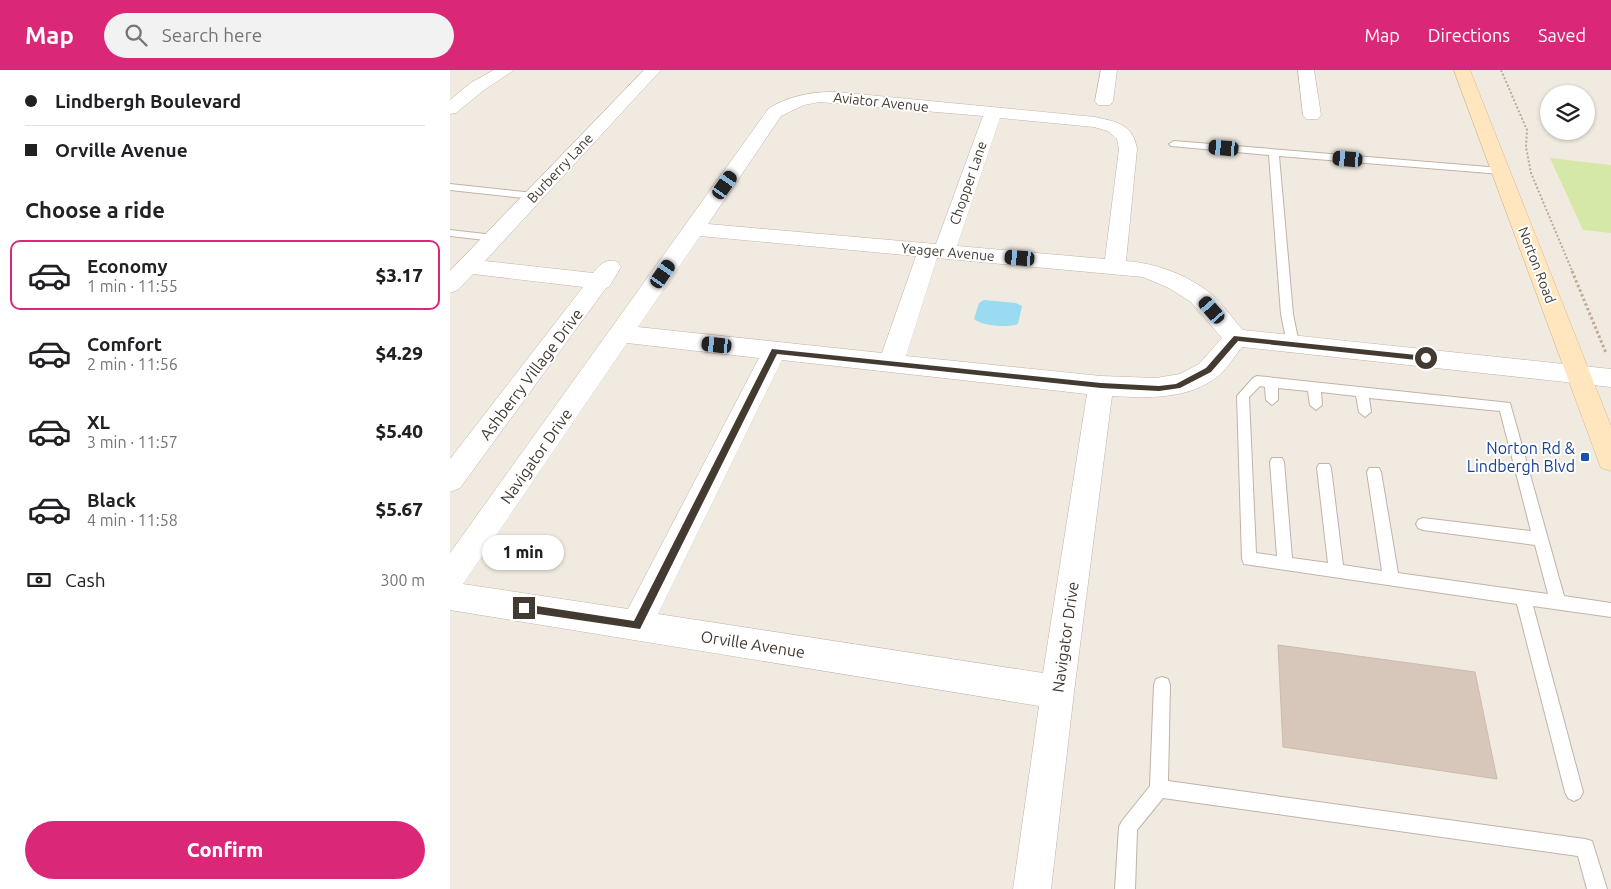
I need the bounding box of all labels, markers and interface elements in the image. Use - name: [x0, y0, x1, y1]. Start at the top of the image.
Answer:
- search box: [104, 13, 454, 58]
- icon: search: [122, 21, 150, 49]
- text: Map: [25, 22, 74, 49]
- text: Search here: [162, 24, 262, 46]
- text: Map: [1364, 25, 1400, 45]
- text: Directions: [1428, 25, 1510, 45]
- text: Saved: [1538, 25, 1586, 45]
- map controls: [1540, 85, 1595, 140]
- button: layers: [1540, 85, 1595, 140]
- street label: Aviator Avenue: [833, 89, 929, 115]
- text: Lindbergh Boulevard: [55, 90, 241, 112]
- street label: Burberry Lane: [524, 130, 596, 206]
- text: Orville Avenue: [55, 139, 188, 161]
- street label: Chopper Lane: [946, 139, 990, 227]
- car: [1208, 139, 1239, 157]
- car: [1332, 150, 1363, 168]
- car: [710, 168, 739, 202]
- text: Choose a ride: [25, 197, 165, 222]
- street label: Norton Road: [1515, 224, 1559, 306]
- street label: Yeager Avenue: [901, 240, 995, 264]
- car: [1004, 249, 1035, 267]
- icon: car: [27, 253, 72, 298]
- text: Economy: [87, 255, 168, 277]
- car: [648, 257, 677, 291]
- text: $3.17: [375, 264, 423, 286]
- text: 1 min · 11:55: [87, 277, 178, 295]
- car: [1196, 294, 1227, 326]
- street label: Ashberry Village Drive: [476, 305, 586, 443]
- icon: car: [27, 331, 72, 376]
- text: Comfort: [87, 333, 162, 355]
- car: [701, 336, 732, 354]
- text: $4.29: [375, 342, 423, 364]
- route start: [1415, 347, 1437, 369]
- text: 2 min · 11:56: [87, 355, 178, 373]
- street label: Navigator Drive: [497, 405, 575, 507]
- icon: car: [27, 409, 72, 454]
- text: XL: [87, 411, 110, 433]
- text: $5.40: [375, 420, 423, 442]
- text: 3 min · 11:57: [87, 433, 178, 451]
- place label: Norton Rd & Lindbergh Blvd: [1467, 439, 1576, 475]
- marker: Norton Rd & Lindbergh Blvd: [1579, 451, 1591, 463]
- icon: car: [27, 487, 72, 532]
- text: Black: [87, 489, 136, 511]
- text: $5.67: [375, 498, 423, 520]
- text: 4 min · 11:58: [87, 511, 178, 529]
- callout: 1 min: [483, 536, 565, 570]
- text: 1 min: [503, 543, 543, 561]
- icon: cash: [25, 566, 53, 594]
- text: Cash: [65, 569, 106, 591]
- text: 300 m: [380, 571, 425, 589]
- street label: Navigator Drive: [1048, 580, 1082, 694]
- route end: [513, 597, 535, 619]
- street label: Orville Avenue: [700, 627, 806, 661]
- button: Confirm: [25, 821, 425, 879]

